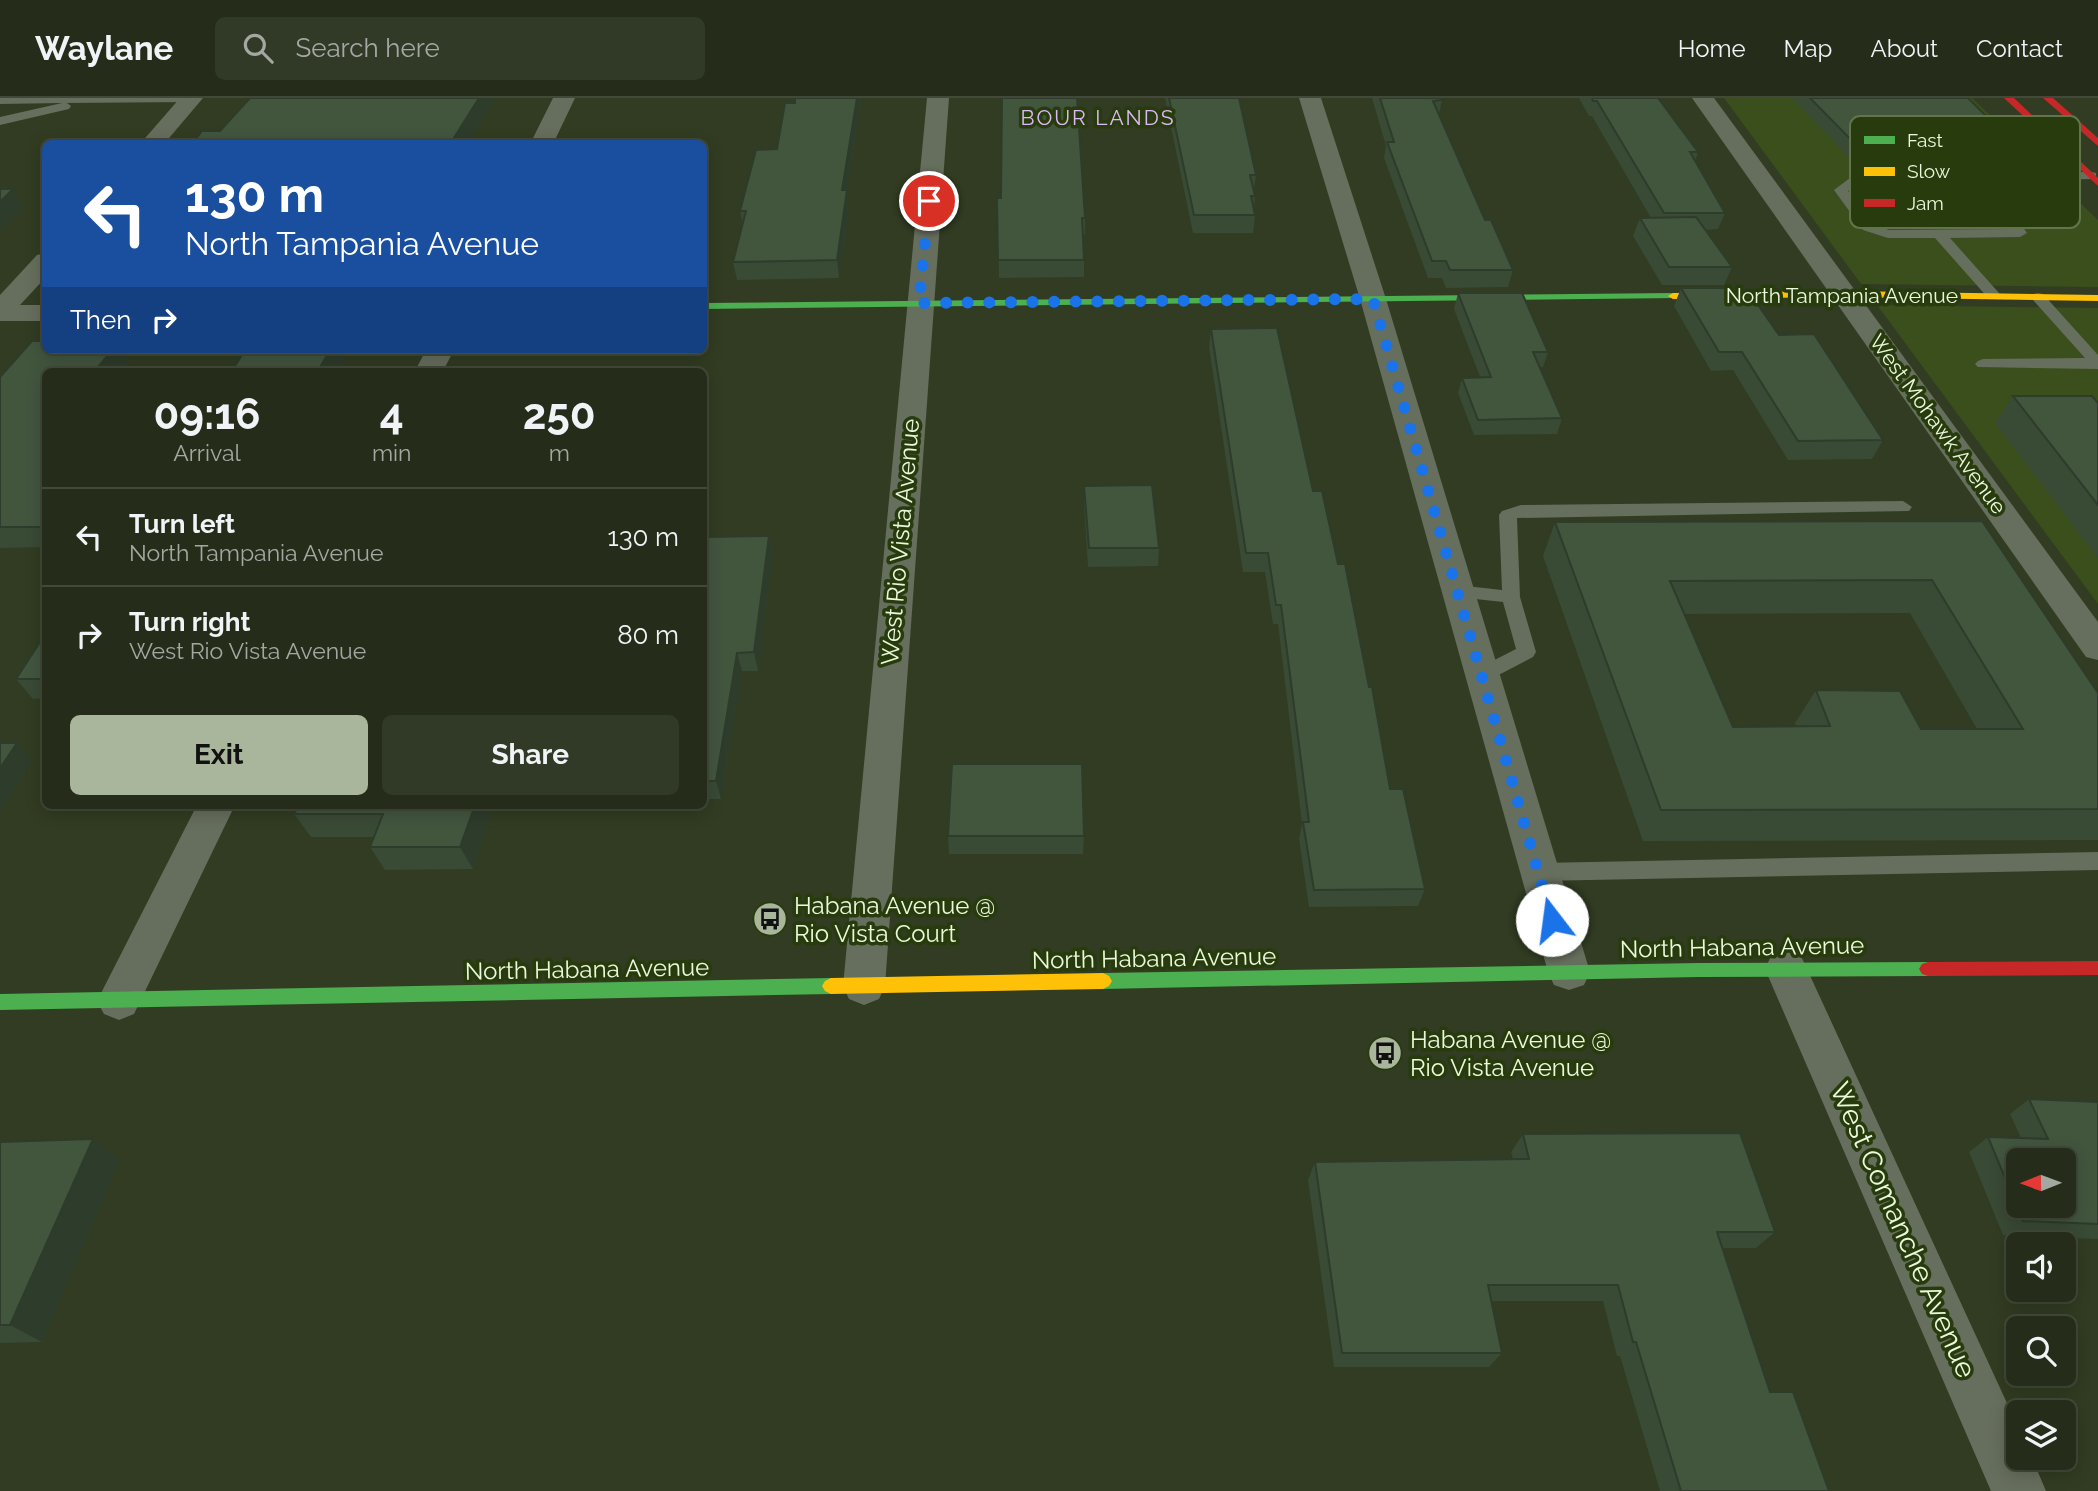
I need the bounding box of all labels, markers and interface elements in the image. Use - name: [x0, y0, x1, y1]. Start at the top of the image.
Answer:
- search box: [215, 17, 705, 80]
- text: Waylane: [35, 29, 173, 68]
- icon: search: [239, 29, 277, 67]
- text: Search here: [295, 33, 440, 63]
- text: Home: [1678, 34, 1746, 63]
- text: Map: [1784, 34, 1832, 63]
- text: About: [1870, 34, 1938, 63]
- text: Contact: [1976, 34, 2063, 63]
- district label: BOUR LANDS: [1020, 105, 1176, 130]
- legend: [1850, 116, 2080, 228]
- text: Fast: [1907, 129, 1943, 151]
- text: Slow: [1907, 160, 1951, 182]
- text: 130 m: [185, 166, 324, 223]
- icon: left: [70, 168, 161, 259]
- pin: [899, 171, 959, 231]
- icon: arrive: [910, 182, 948, 220]
- text: Jam: [1907, 192, 1944, 214]
- text: North Tampania Avenue: [185, 225, 539, 262]
- street label: North Tampania Avenue: [1726, 283, 1958, 308]
- icon: right: [145, 301, 183, 339]
- text: Then: [70, 305, 131, 335]
- street label: West Mohawk Avenue: [1864, 329, 2012, 519]
- text: 09:16: [153, 390, 261, 439]
- text: 4: [380, 390, 404, 439]
- text: 250: [523, 390, 596, 439]
- street label: West Rio Vista Avenue: [875, 417, 925, 667]
- text: Arrival: [173, 439, 241, 466]
- text: min: [372, 439, 411, 466]
- text: m: [549, 439, 570, 466]
- text: Turn left: [129, 509, 235, 539]
- icon: left: [70, 518, 108, 556]
- text: 130 m: [608, 522, 679, 552]
- text: North Tampania Avenue: [129, 539, 383, 566]
- text: Turn right: [129, 607, 250, 637]
- icon: right: [70, 616, 108, 654]
- text: 80 m: [617, 620, 679, 650]
- text: West Rio Vista Avenue: [129, 637, 366, 664]
- button: Exit: [70, 715, 368, 795]
- button: Share: [382, 715, 679, 795]
- position arrow: [1515, 883, 1589, 957]
- place label: Habana Avenue @ Rio Vista Court: [794, 891, 995, 948]
- bus stop icon: Habana Avenue @ Rio Vista Court: [751, 900, 789, 938]
- street label: North Habana Avenue: [1620, 930, 1864, 964]
- street label: North Habana Avenue: [1032, 941, 1276, 975]
- street label: North Habana Avenue: [465, 952, 709, 986]
- place label: Habana Avenue @ Rio Vista Avenue: [1410, 1025, 1611, 1082]
- bus stop icon: Habana Avenue @ Rio Vista Avenue: [1366, 1034, 1404, 1072]
- street label: West Comanche Avenue: [1823, 1077, 1983, 1383]
- north arrow: [2006, 1148, 2076, 1218]
- map controls: [2006, 1148, 2076, 1470]
- button: sound: [2006, 1232, 2076, 1302]
- button: search: [2006, 1316, 2076, 1386]
- button: layers: [2006, 1400, 2076, 1470]

